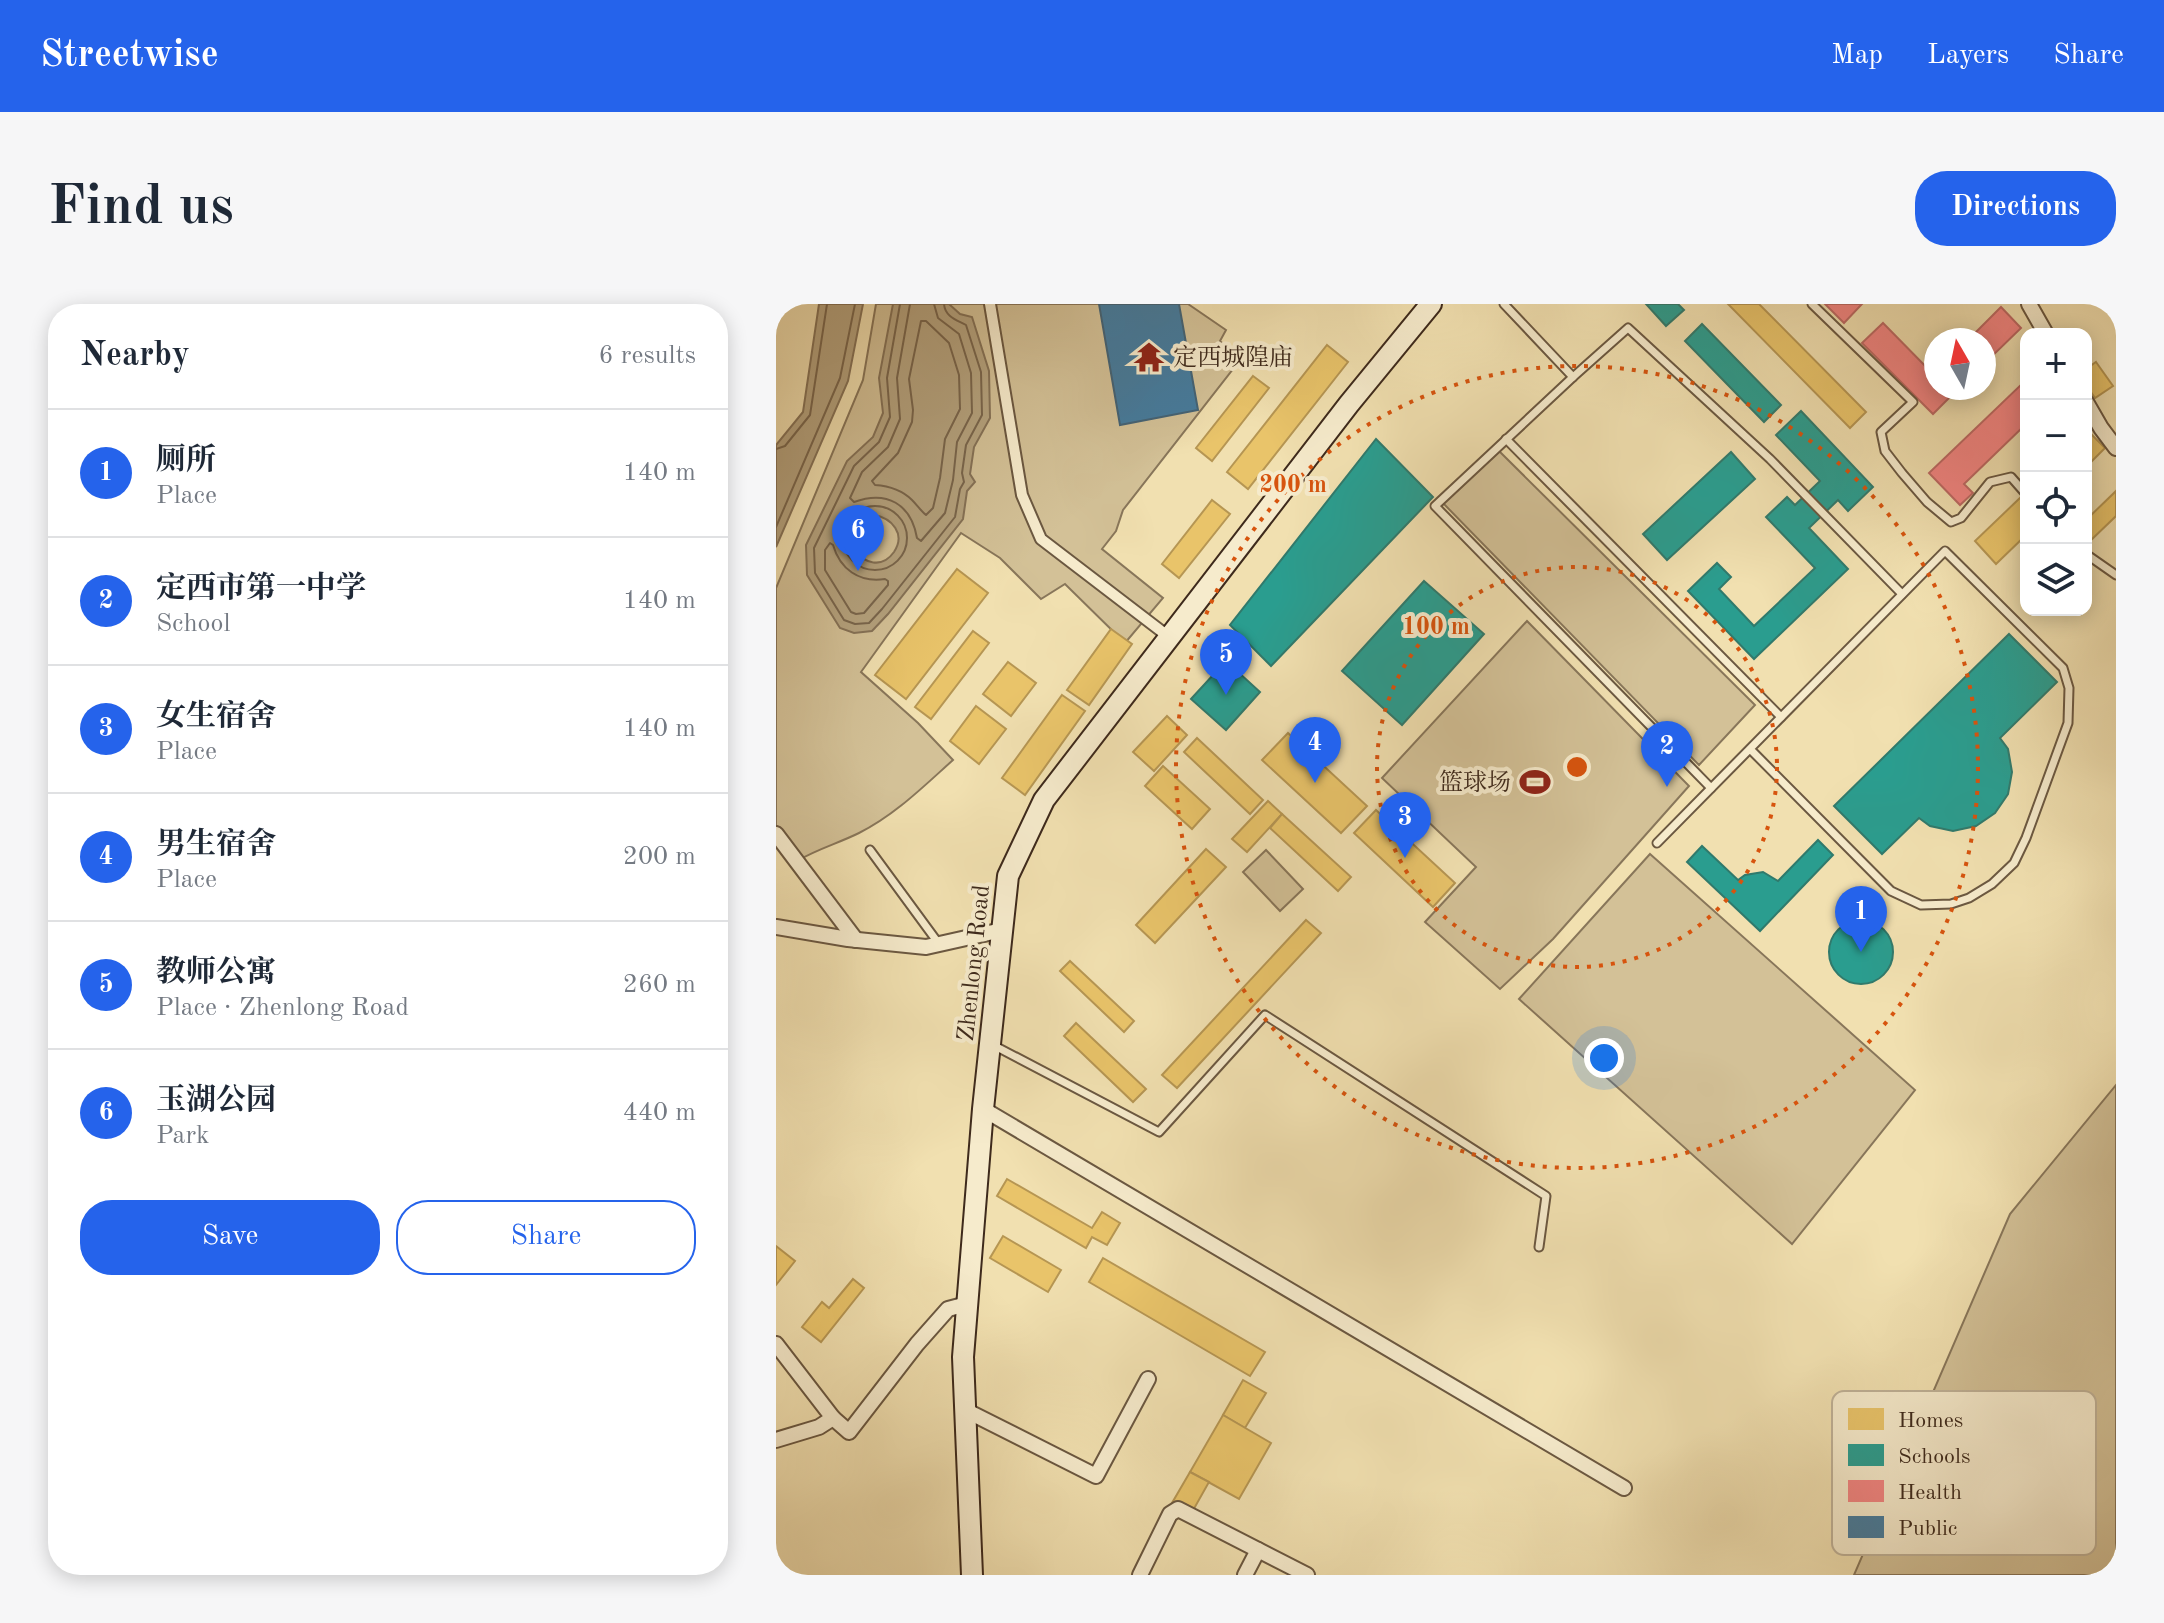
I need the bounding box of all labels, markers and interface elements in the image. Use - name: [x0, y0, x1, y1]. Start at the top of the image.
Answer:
- text: Streetwise: [40, 37, 219, 75]
- text: Map: [1831, 42, 1883, 70]
- text: Layers: [1927, 42, 2009, 70]
- text: Share: [2053, 42, 2124, 70]
- button: Directions: [1915, 171, 2116, 246]
- text: Find us: [48, 180, 234, 236]
- north arrow: [1924, 328, 1996, 400]
- map controls: [2020, 328, 2092, 616]
- button: +: [2020, 328, 2092, 400]
- text: Nearby: [80, 339, 190, 373]
- temple icon: 定西城隍庙: [1132, 340, 1166, 374]
- text: 6 results: [598, 343, 696, 369]
- place label: 定西城隍庙: [1173, 344, 1293, 371]
- button: −: [2020, 400, 2092, 472]
- text: 厕所: [156, 446, 216, 476]
- text: 1: [98, 460, 114, 486]
- text: 140 m: [623, 460, 696, 486]
- button: locate: [2020, 472, 2092, 544]
- text: 200 m: [1259, 474, 1327, 498]
- text: Place: [156, 483, 217, 509]
- pin: 6: [832, 505, 884, 571]
- button: layers: [2020, 544, 2092, 616]
- text: 定西市第一中学: [156, 574, 366, 604]
- text: 2: [98, 588, 114, 614]
- text: 140 m: [623, 588, 696, 614]
- text: School: [156, 611, 230, 637]
- text: 100 m: [1402, 616, 1470, 640]
- pin: 5: [1200, 629, 1252, 695]
- text: 女生宿舍: [156, 702, 276, 732]
- text: 3: [98, 716, 114, 742]
- text: 140 m: [623, 716, 696, 742]
- pin: 4: [1289, 717, 1341, 783]
- pin: 2: [1641, 721, 1693, 787]
- text: Place: [156, 739, 217, 765]
- centre of rings: [1563, 753, 1591, 781]
- sports icon: 篮球场: [1518, 765, 1552, 799]
- place label: 篮球场: [1439, 769, 1511, 796]
- pin: 3: [1379, 792, 1431, 858]
- text: 男生宿舍: [156, 830, 276, 860]
- text: 4: [98, 844, 114, 870]
- text: 200 m: [623, 844, 696, 870]
- text: Place: [156, 867, 217, 893]
- street label: Zhenlong Road: [955, 884, 995, 1043]
- pin: 1: [1835, 886, 1887, 952]
- text: 教师公寓: [156, 958, 276, 988]
- text: 5: [98, 972, 114, 998]
- text: 260 m: [623, 972, 696, 998]
- text: Place · Zhenlong Road: [156, 995, 409, 1021]
- your location: [1584, 1038, 1624, 1078]
- text: 玉湖公园: [156, 1086, 276, 1116]
- text: 6: [98, 1100, 114, 1126]
- text: 440 m: [623, 1100, 696, 1126]
- text: Park: [156, 1123, 210, 1149]
- button: Save: [80, 1200, 380, 1275]
- button: Share: [396, 1200, 696, 1275]
- legend: [1832, 1391, 2096, 1555]
- text: Homes: [1898, 1410, 1963, 1432]
- text: Schools: [1898, 1446, 1971, 1468]
- text: Health: [1898, 1482, 1962, 1504]
- text: Public: [1898, 1518, 1957, 1540]

